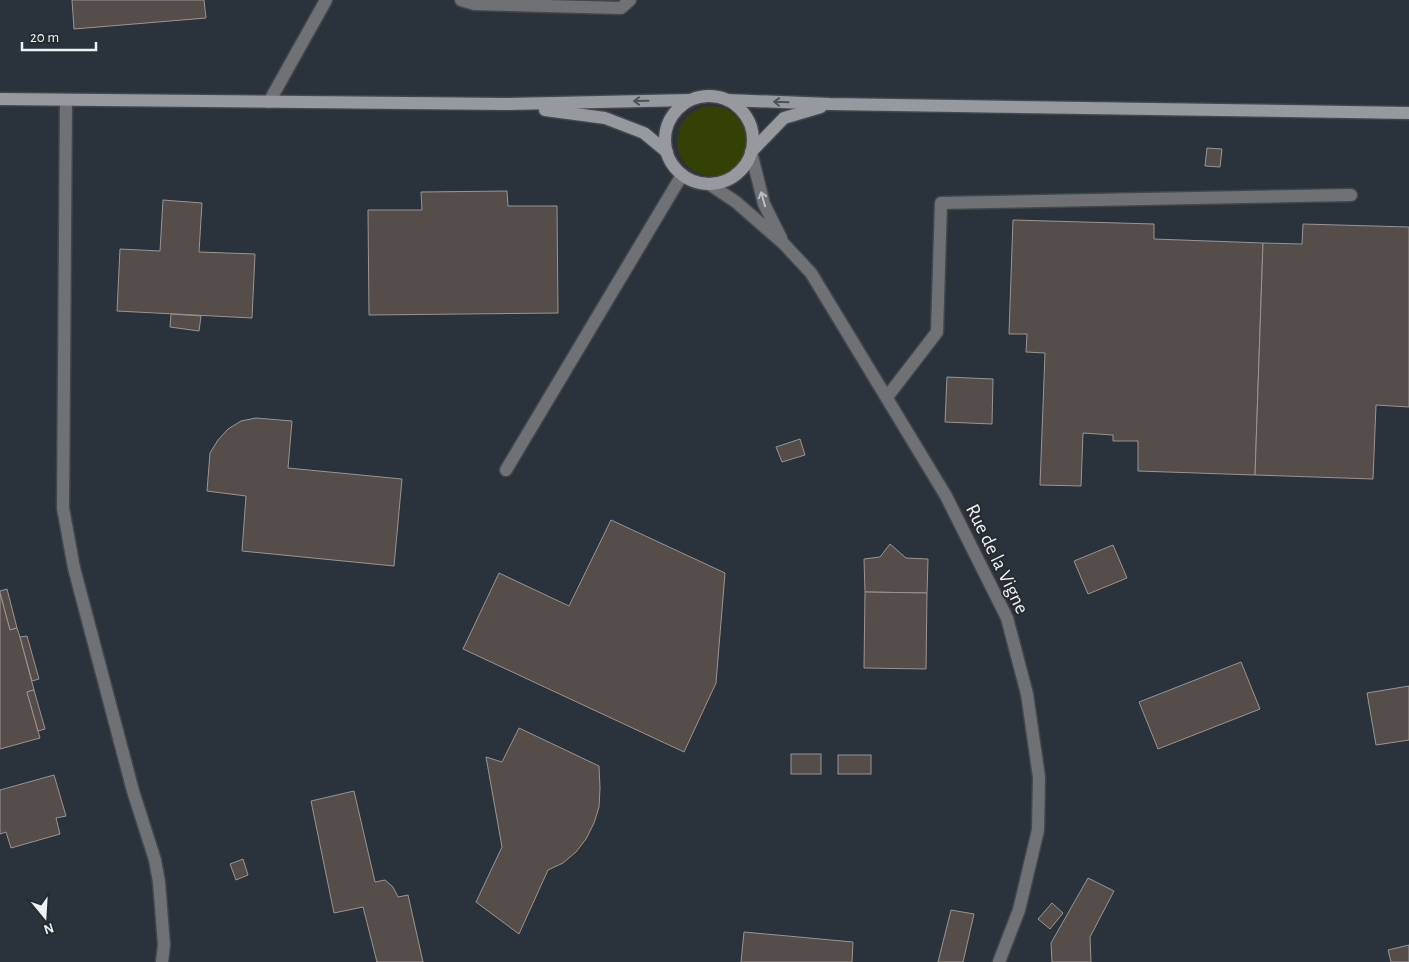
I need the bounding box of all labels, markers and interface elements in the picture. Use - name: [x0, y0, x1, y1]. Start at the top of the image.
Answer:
- scale bar: [22, 20, 96, 52]
- text: 20 m: [30, 30, 59, 45]
- one-way arrow: [633, 97, 649, 106]
- one-way arrow: [774, 97, 790, 107]
- one-way arrow: [758, 191, 768, 207]
- street label: Rue de la Vigne: [962, 501, 1032, 617]
- north arrow: [20, 892, 70, 942]
- text: N: [42, 920, 56, 937]

